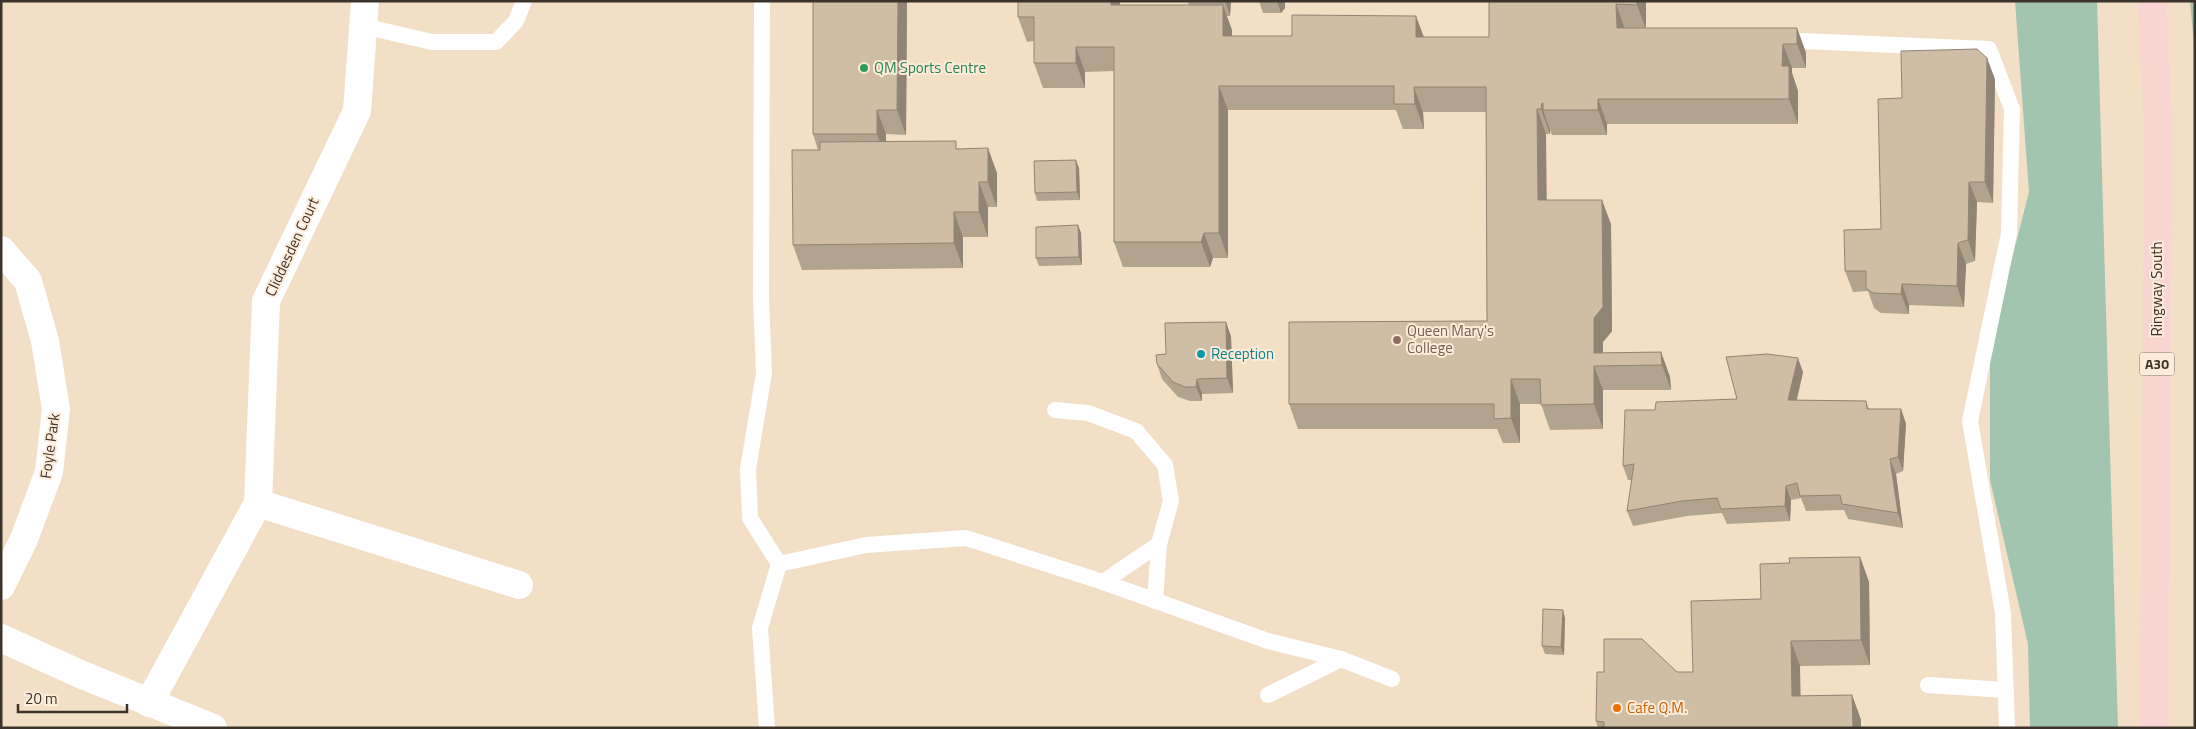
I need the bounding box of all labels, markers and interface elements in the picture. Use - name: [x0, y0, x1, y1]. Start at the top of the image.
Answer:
- place label: QM Sports Centre: [874, 56, 986, 79]
- marker: QM Sports Centre: [858, 62, 870, 74]
- street label: Cliddesden Court: [259, 193, 325, 300]
- street label: Ringway South: [2145, 242, 2168, 336]
- place label: Queen Mary's College: [1407, 319, 1494, 359]
- marker: Queen Mary's College: [1391, 334, 1403, 346]
- place label: Reception: [1211, 342, 1274, 365]
- marker: Reception: [1195, 348, 1207, 360]
- road number: A30: [2140, 352, 2174, 376]
- street label: Foyle Park: [34, 412, 65, 480]
- scale bar: [18, 682, 126, 714]
- text: 20 m: [25, 687, 58, 710]
- place label: Cafe Q.M.: [1627, 696, 1687, 719]
- marker: Cafe Q.M.: [1611, 702, 1623, 714]

